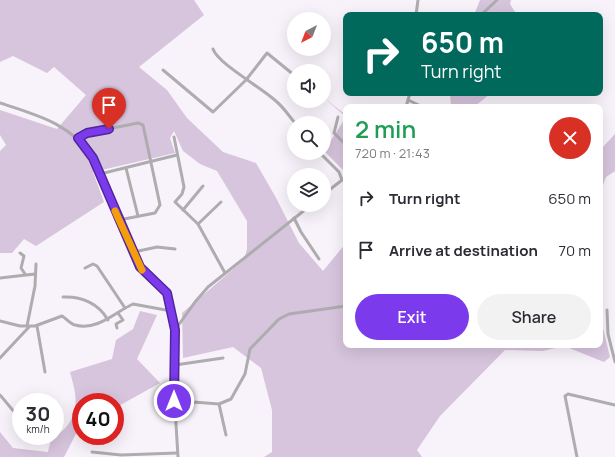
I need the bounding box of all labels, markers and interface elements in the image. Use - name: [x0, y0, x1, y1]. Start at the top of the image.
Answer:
- north arrow: [287, 12, 331, 56]
- map controls: [287, 12, 331, 212]
- text: 650 m: [421, 23, 504, 61]
- icon: right: [355, 28, 407, 80]
- text: Turn right: [421, 59, 502, 83]
- button: sound: [287, 64, 331, 108]
- pin: [92, 88, 126, 129]
- icon: arrive: [98, 94, 120, 116]
- text: 2 min: [355, 112, 416, 145]
- button: search: [287, 116, 331, 160]
- button: close: [549, 117, 591, 159]
- text: 720 m · 21:43: [355, 144, 430, 162]
- button: layers: [287, 168, 331, 212]
- icon: right: [355, 187, 377, 209]
- text: Turn right: [389, 188, 460, 209]
- text: 650 m: [548, 188, 591, 209]
- icon: arrive: [355, 239, 377, 261]
- text: Arrive at destination: [389, 240, 538, 261]
- text: 70 m: [559, 240, 591, 261]
- button: Exit: [355, 294, 469, 340]
- button: Share: [477, 294, 591, 340]
- position arrow: [153, 380, 195, 422]
- speed limit sign: 40: [72, 393, 124, 445]
- text: 30: [26, 400, 50, 427]
- text: km/h: [26, 422, 50, 436]

